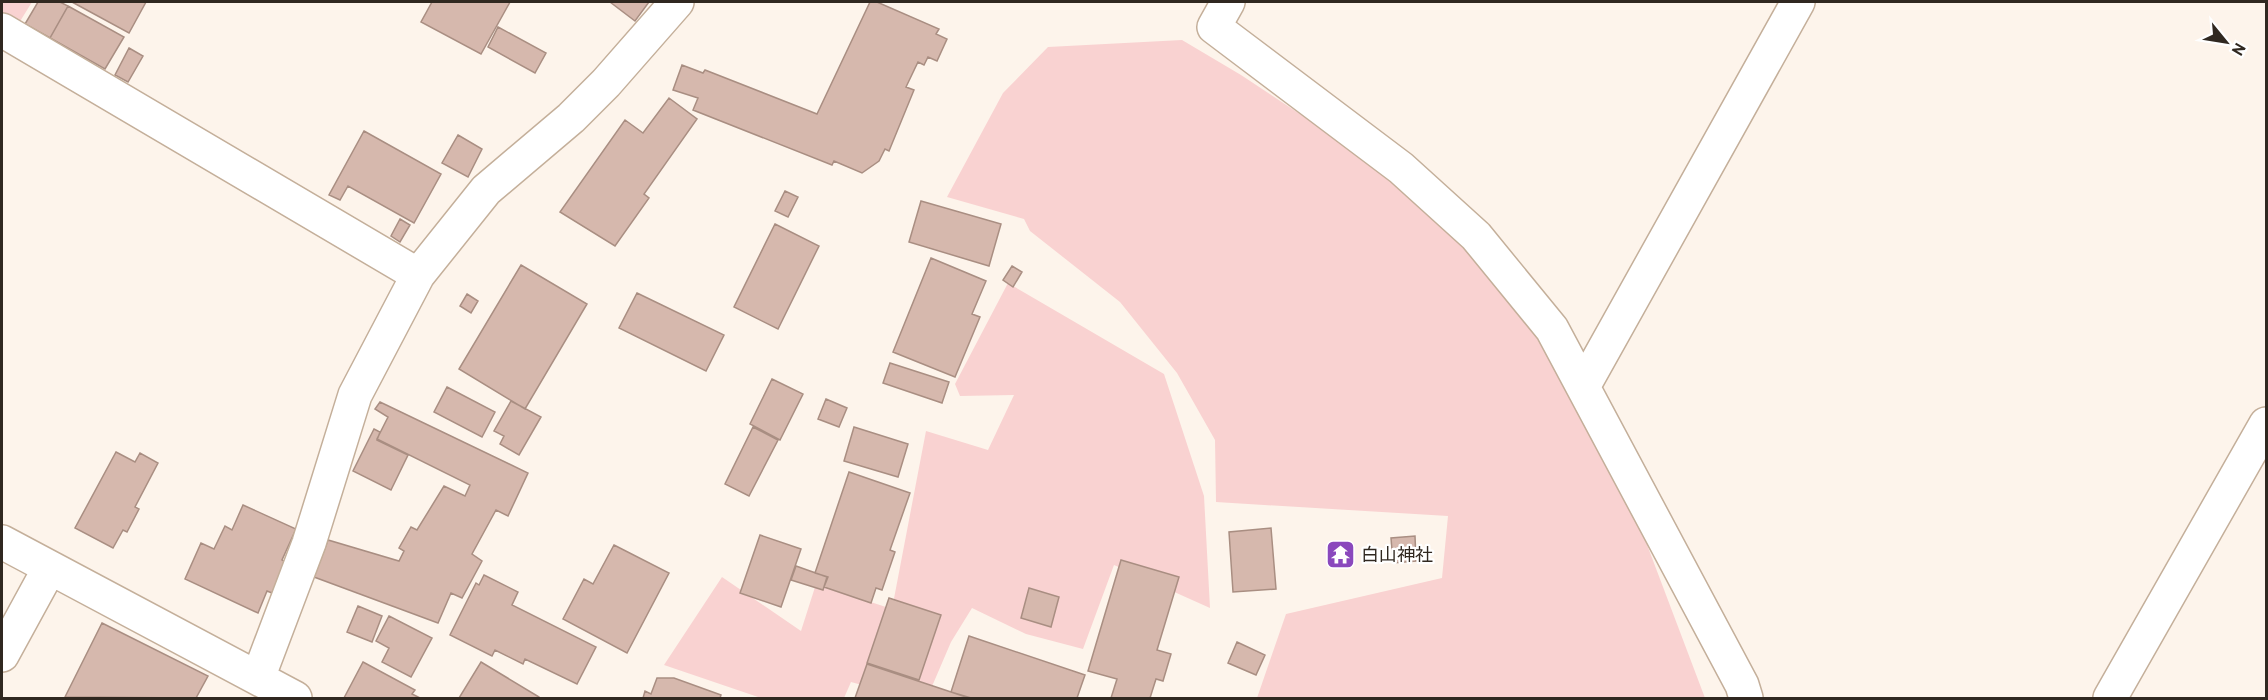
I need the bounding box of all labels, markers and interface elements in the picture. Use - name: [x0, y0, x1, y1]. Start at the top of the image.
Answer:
- north arrow: [2196, 12, 2256, 72]
- text: N: [2226, 39, 2249, 58]
- temple icon: 白山神社: [1324, 539, 1356, 571]
- place label: 白山神社: [1361, 545, 1433, 568]

